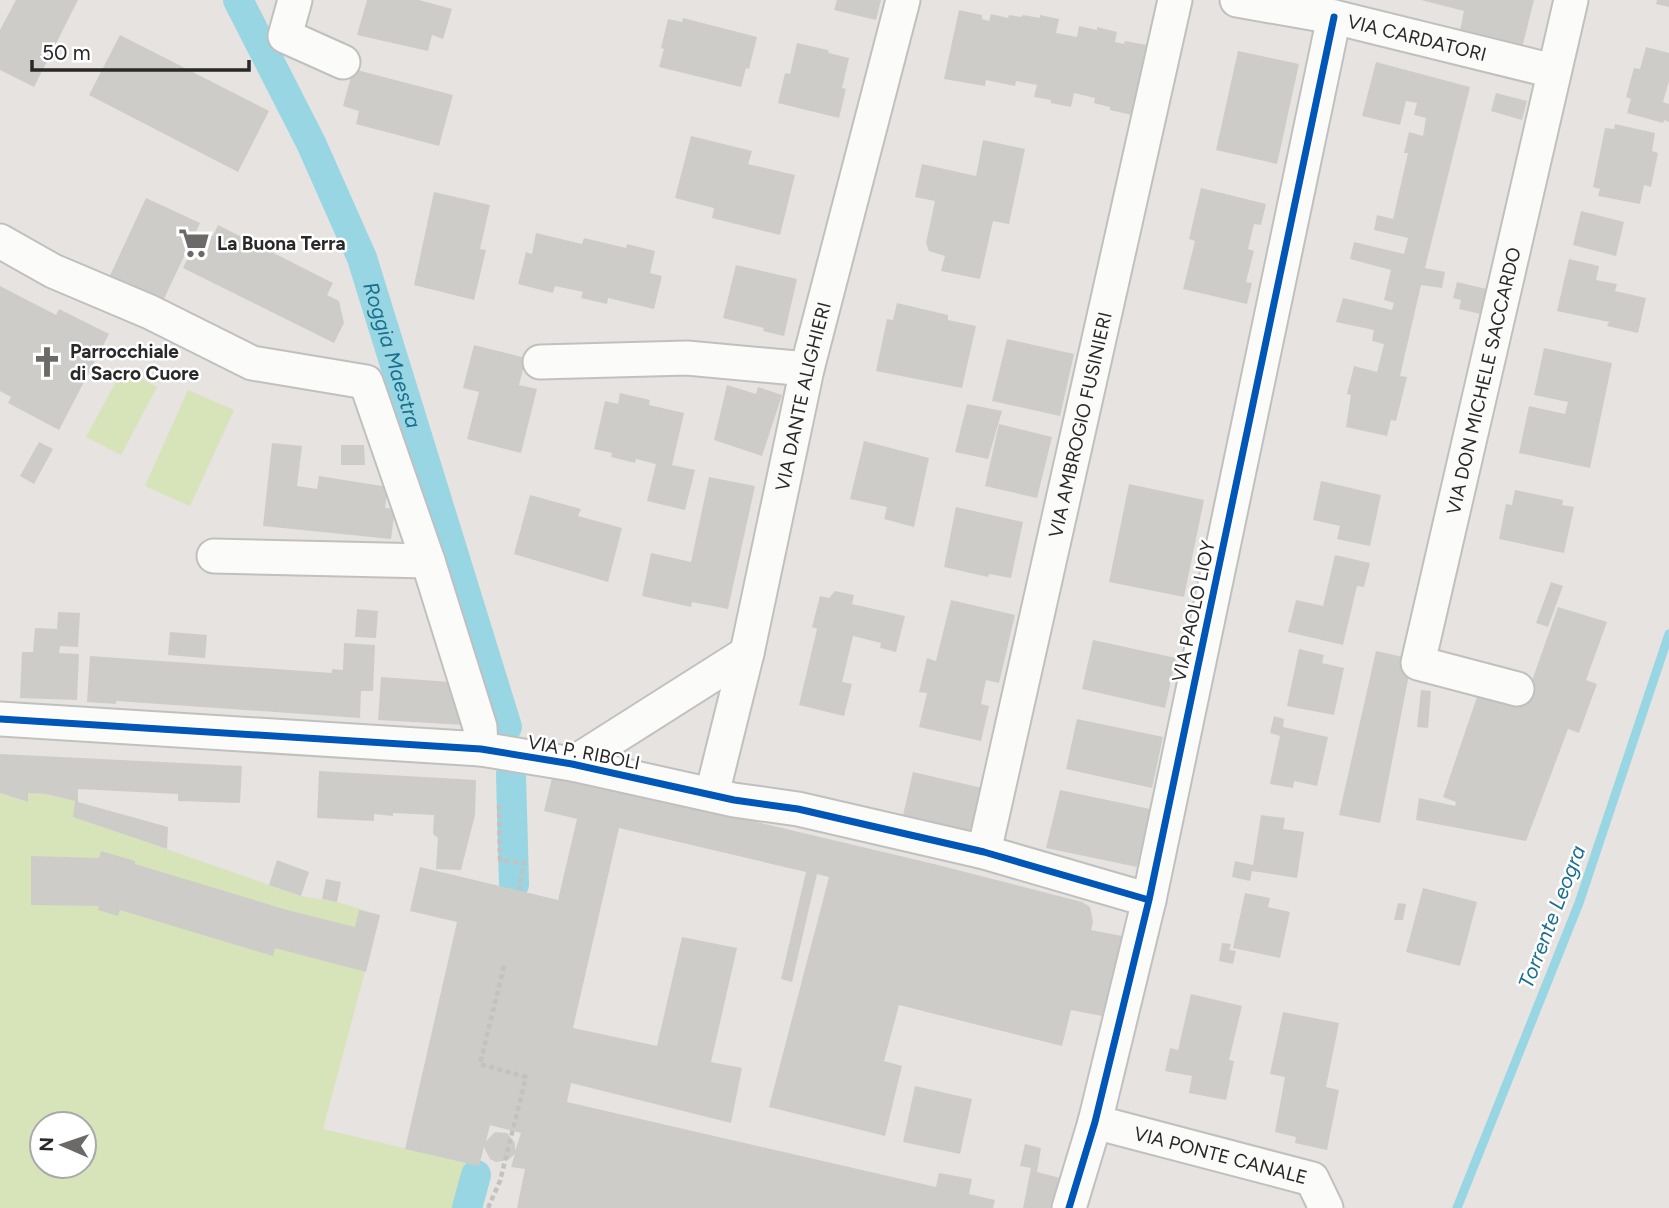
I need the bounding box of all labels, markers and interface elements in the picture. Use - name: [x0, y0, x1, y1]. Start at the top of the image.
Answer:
- street label: VIA CARDATORI: [1345, 10, 1489, 66]
- scale bar: [32, 28, 248, 72]
- text: 50 m: [42, 40, 91, 65]
- supermarket icon: La Buona Terra: [177, 226, 211, 260]
- place label: La Buona Terra: [217, 232, 346, 255]
- street label: VIA DON MICHELE SACCARDO: [1442, 245, 1526, 517]
- water label: Roggia Maestra: [358, 279, 427, 431]
- street label: VIA DANTE ALIGHIERI: [771, 299, 836, 493]
- street label: VIA AMBROGIO FUSINIERI: [1044, 310, 1117, 540]
- place label: Parrocchiale di Sacro Cuore: [70, 340, 199, 385]
- church icon: Parrocchiale di Sacro Cuore: [30, 345, 64, 379]
- street label: VIA PAOLO LIOY: [1167, 538, 1220, 684]
- street label: VIA P. RIBOLI: [526, 730, 642, 775]
- water label: Torrente Leogra: [1513, 842, 1590, 992]
- north arrow: [28, 1110, 98, 1180]
- street label: VIA PONTE CANALE: [1132, 1122, 1310, 1189]
- text: N: [35, 1137, 58, 1152]

